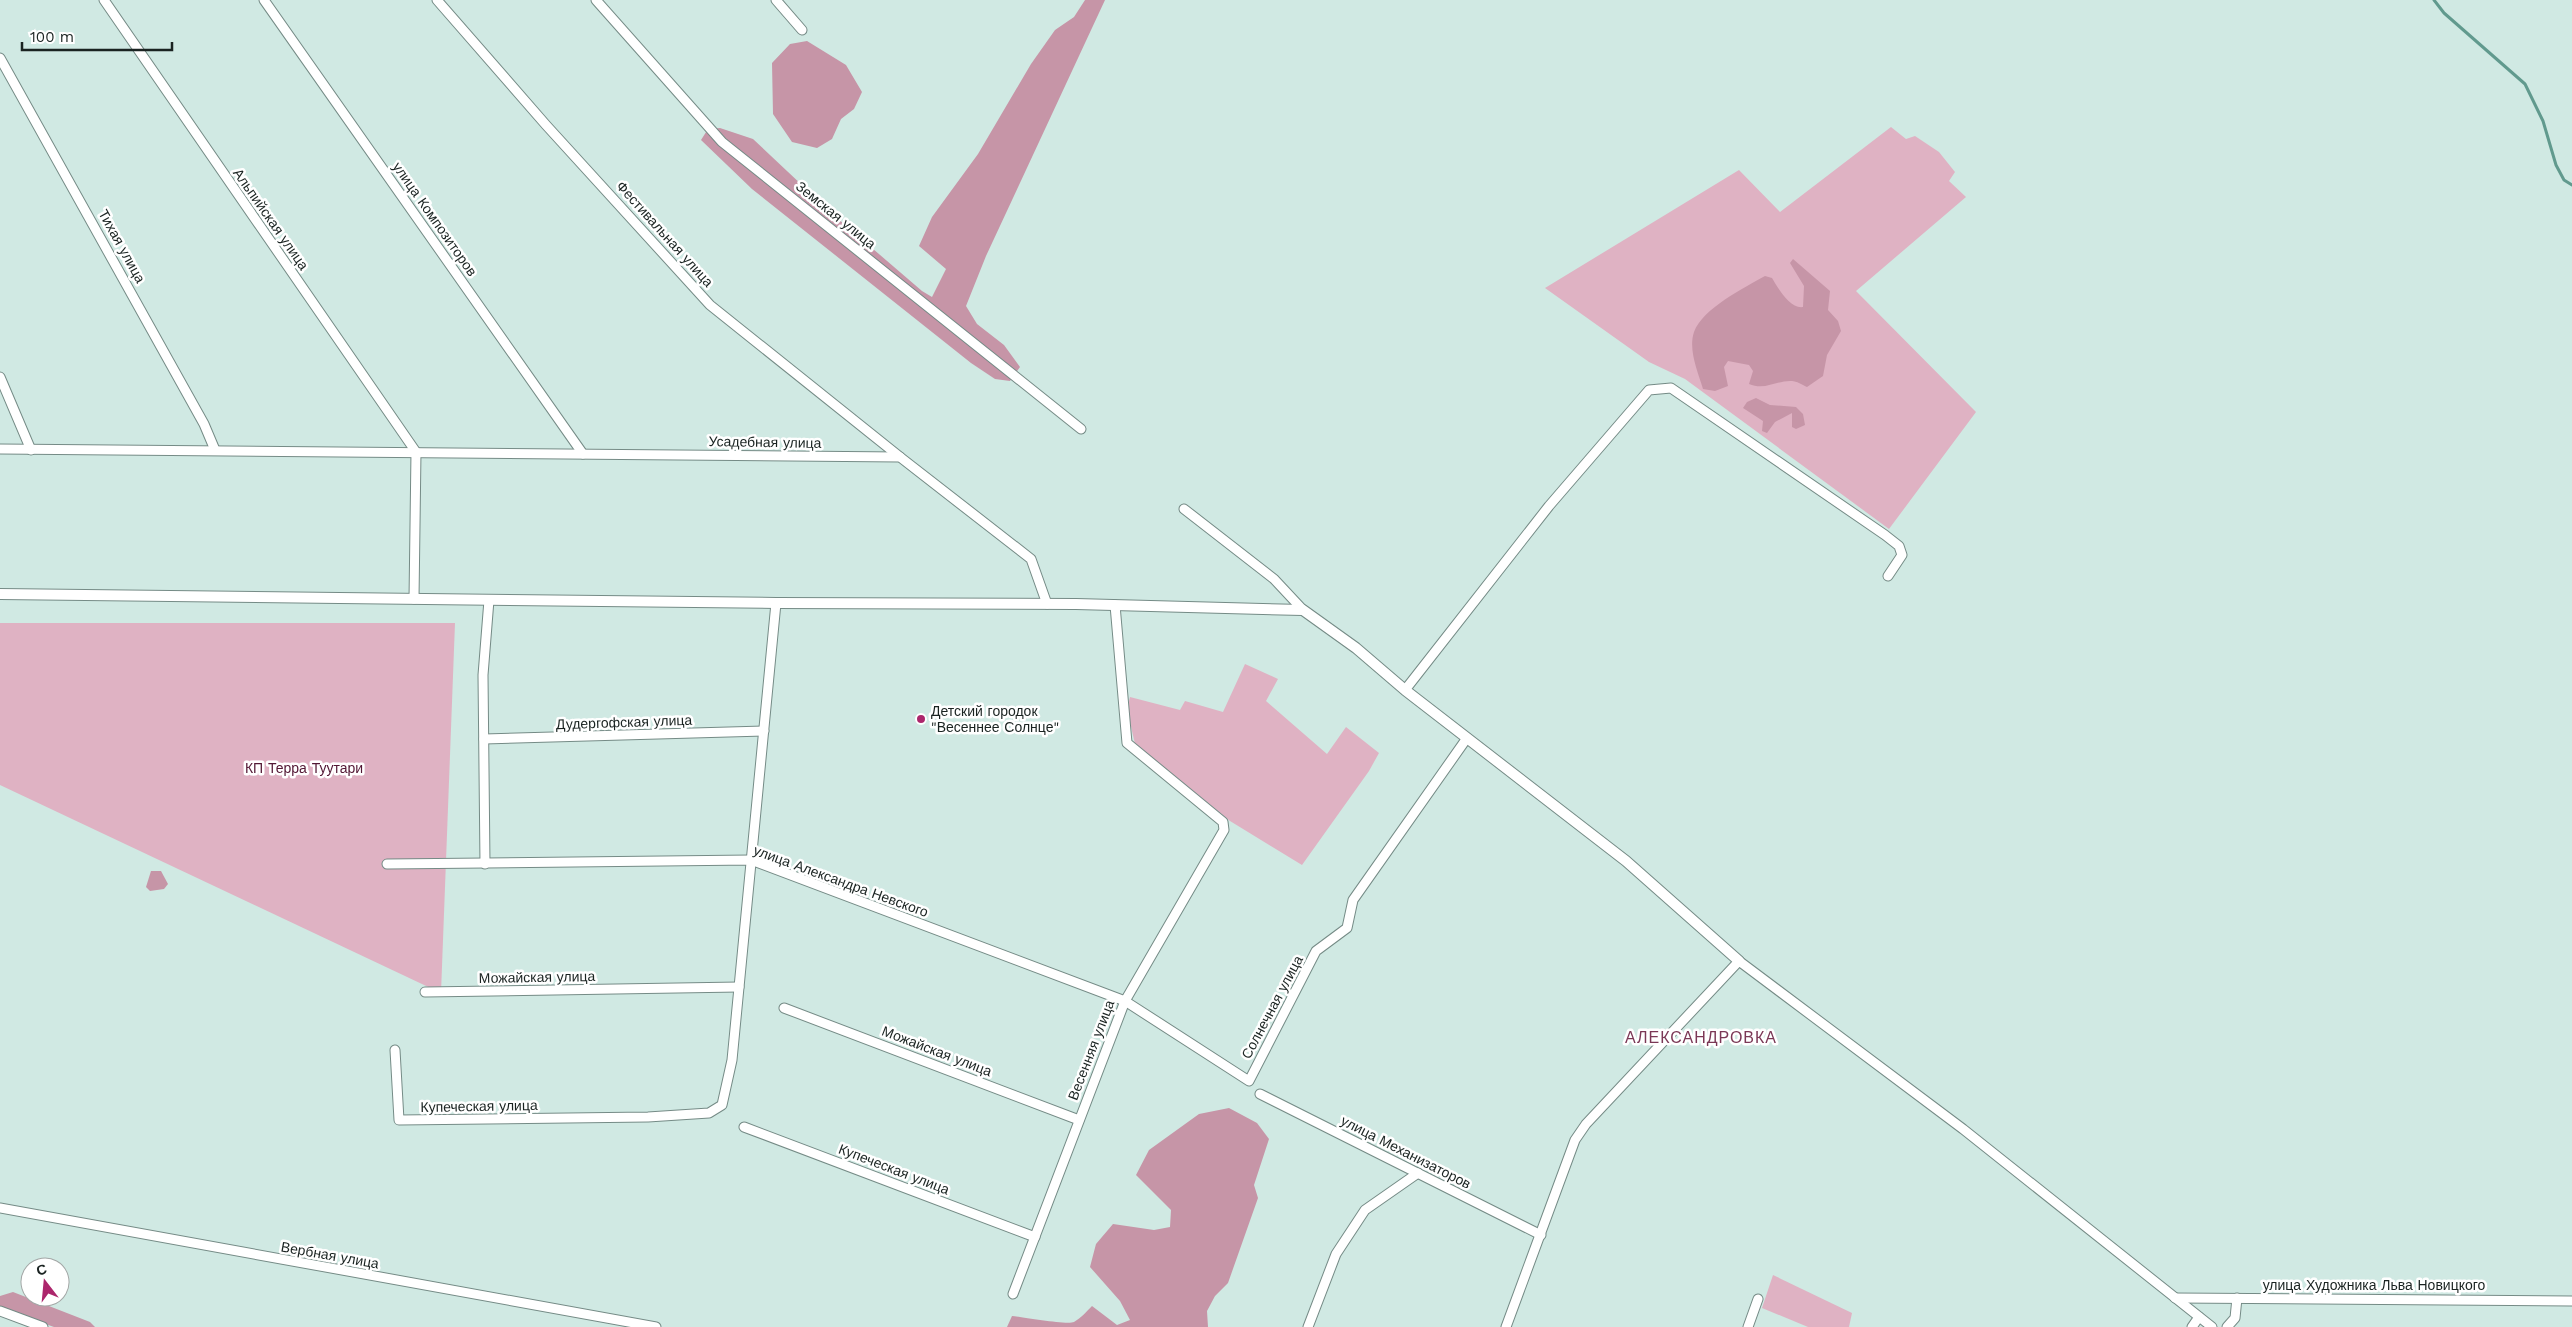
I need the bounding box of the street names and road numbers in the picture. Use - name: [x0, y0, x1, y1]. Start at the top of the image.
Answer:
- street label: улица Композиторов: [390, 159, 480, 279]
- street label: Альпийская улица: [230, 165, 312, 273]
- street label: Фестивальная улица: [613, 178, 717, 290]
- street label: Земская улица: [793, 178, 879, 252]
- street label: Тихая улица: [95, 207, 149, 286]
- street label: Усадебная улица: [708, 433, 822, 451]
- street label: Дудергофская улица: [556, 712, 693, 732]
- street label: улица Александра Невского: [751, 842, 931, 920]
- street label: Солнечная улица: [1238, 953, 1306, 1061]
- street label: Можайская улица: [479, 968, 596, 986]
- street label: Весенняя улица: [1065, 998, 1118, 1102]
- street label: Можайская улица: [880, 1023, 994, 1079]
- street label: Купеческая улица: [420, 1097, 538, 1115]
- street label: улица Механизаторов: [1338, 1112, 1474, 1192]
- street label: Купеческая улица: [836, 1141, 952, 1198]
- street label: Вербная улица: [280, 1239, 380, 1272]
- street label: улица Художника Льва Новицкого: [2263, 1277, 2486, 1293]

